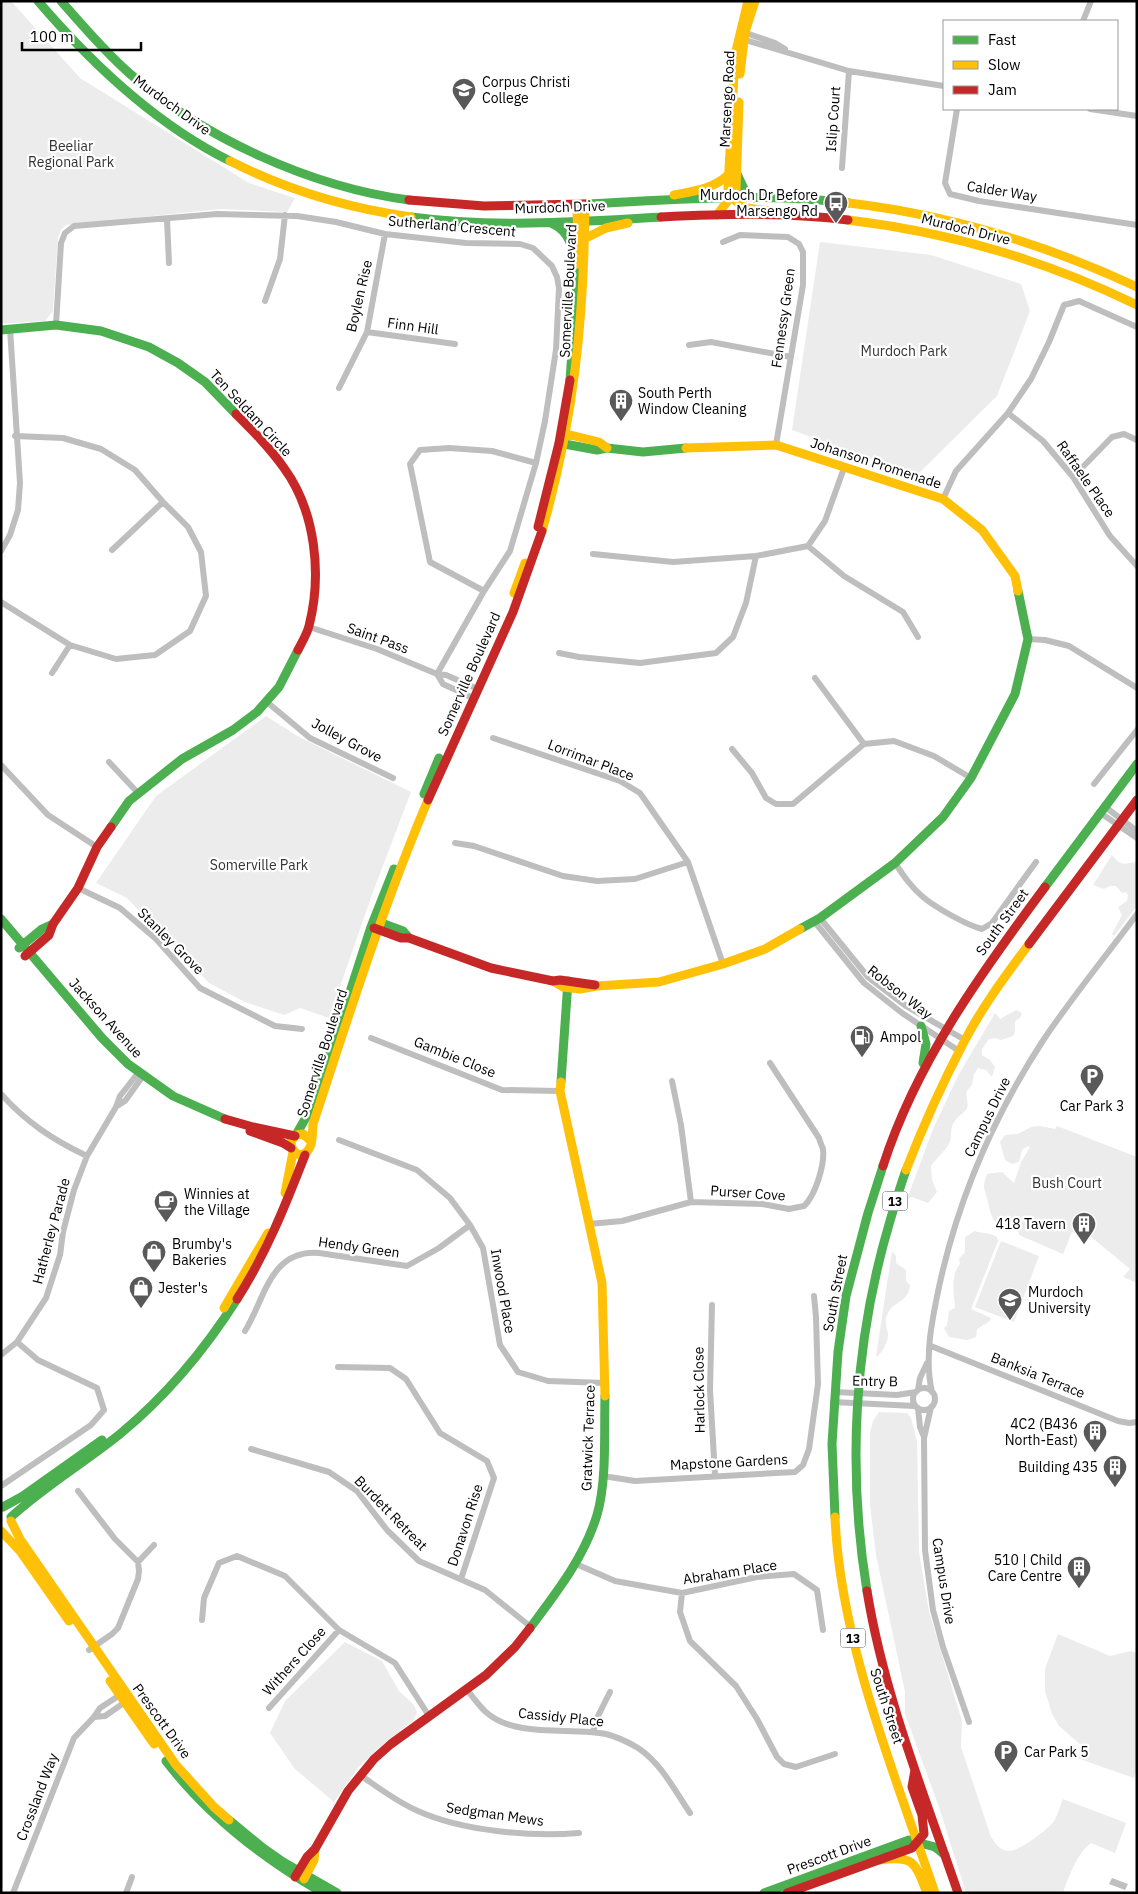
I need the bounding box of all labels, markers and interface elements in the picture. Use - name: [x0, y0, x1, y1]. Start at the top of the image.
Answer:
- scale bar: [22, 20, 141, 52]
- legend: [943, 20, 1118, 110]
- text: 100 m: [30, 27, 74, 46]
- text: Fast: [988, 30, 1016, 49]
- street label: Marsengo Road: [715, 50, 739, 148]
- text: Slow: [988, 55, 1021, 74]
- street label: Murdoch Drive: [130, 71, 214, 139]
- place label: Corpus Christi College: [482, 73, 570, 107]
- school or university icon: Corpus Christi College: [451, 77, 477, 111]
- text: Jam: [988, 80, 1017, 99]
- street label: Islip Court: [822, 85, 844, 152]
- park label: Beeliar Regional Park: [28, 137, 115, 171]
- street label: Calder Way: [966, 177, 1038, 205]
- place label: Murdoch Dr Before Marsengo Rd: [700, 186, 818, 220]
- bus stop icon: Murdoch Dr Before Marsengo Rd: [823, 190, 849, 224]
- street label: Murdoch Drive: [514, 196, 606, 218]
- street label: Murdoch Drive: [920, 209, 1013, 249]
- street label: Sutherland Crescent: [387, 211, 517, 241]
- street label: Somerville Boulevard: [556, 224, 580, 358]
- street label: Boylen Rise: [342, 258, 376, 334]
- street label: Fennessy Green: [767, 267, 799, 369]
- street label: Finn Hill: [386, 314, 440, 339]
- park label: Murdoch Park: [861, 342, 948, 360]
- street label: Ten Seldam Circle: [206, 366, 296, 461]
- place label: South Perth Window Cleaning: [638, 384, 747, 418]
- building icon: South Perth Window Cleaning: [608, 388, 634, 422]
- street label: Johanson Promenade: [808, 433, 944, 493]
- street label: Raffaele Place: [1053, 437, 1119, 521]
- street label: Somerville Boulevard: [434, 609, 504, 739]
- street label: Saint Pass: [345, 618, 412, 658]
- street label: Jolley Grove: [309, 714, 386, 766]
- street label: Lorrimar Place: [545, 735, 637, 785]
- park label: Somerville Park: [210, 856, 309, 874]
- street label: South Street: [972, 885, 1032, 959]
- street label: Stanley Grove: [134, 904, 208, 978]
- street label: Robson Way: [864, 961, 936, 1023]
- street label: Jackson Avenue: [65, 974, 147, 1062]
- street label: Somerville Boulevard: [293, 987, 351, 1119]
- fuel station icon: Ampol: [849, 1024, 875, 1058]
- place label: Ampol: [880, 1028, 921, 1046]
- street label: Gambie Close: [411, 1032, 499, 1082]
- parking icon: Car Park 3: [1079, 1063, 1105, 1097]
- street label: Campus Drive: [960, 1074, 1014, 1160]
- place label: Car Park 3: [1060, 1097, 1124, 1115]
- park label: Bush Court: [1032, 1174, 1102, 1192]
- street label: Hatherley Parade: [28, 1176, 74, 1286]
- street label: Purser Cove: [710, 1181, 787, 1205]
- place label: Winnies at the Village: [184, 1185, 250, 1219]
- cafe icon: Winnies at the Village: [153, 1189, 179, 1223]
- road number: 13: [882, 1192, 908, 1210]
- building icon: 418 Tavern: [1071, 1211, 1097, 1245]
- place label: 418 Tavern: [996, 1215, 1066, 1233]
- street label: Hendy Green: [317, 1232, 401, 1262]
- place label: Brumby's Bakeries: [172, 1235, 232, 1269]
- shop icon: Brumby's Bakeries: [141, 1239, 167, 1273]
- street label: Inwood Place: [487, 1247, 519, 1335]
- street label: South Street: [819, 1253, 851, 1333]
- shop icon: Jester's: [128, 1275, 154, 1309]
- place label: Jester's: [158, 1279, 208, 1297]
- place label: Murdoch University: [1028, 1283, 1091, 1317]
- school or university icon: Murdoch University: [997, 1287, 1023, 1321]
- street label: Harlock Close: [689, 1346, 709, 1434]
- street label: Banksia Terrace: [988, 1348, 1088, 1402]
- street label: Entry B: [852, 1372, 898, 1390]
- street label: Gratwick Terrace: [577, 1384, 599, 1491]
- place label: 4C2 (B436 North-East): [1005, 1415, 1078, 1449]
- building icon: 4C2 (B436 North-East): [1082, 1419, 1108, 1453]
- street label: Mapstone Gardens: [670, 1450, 789, 1474]
- building icon: Building 435: [1102, 1454, 1128, 1488]
- place label: Building 435: [1018, 1458, 1098, 1476]
- street label: Burdett Retreat: [351, 1472, 431, 1554]
- street label: Donavon Rise: [443, 1481, 487, 1568]
- street label: Campus Drive: [928, 1537, 960, 1626]
- place label: 510 | Child Care Centre: [988, 1551, 1062, 1585]
- building icon: 510 | Child Care Centre: [1066, 1555, 1092, 1589]
- street label: Abraham Place: [682, 1556, 779, 1588]
- street label: Withers Close: [258, 1623, 330, 1699]
- road number: 13: [840, 1629, 866, 1648]
- street label: South Street: [866, 1666, 908, 1746]
- street label: Prescott Drive: [129, 1680, 195, 1762]
- street label: Cassidy Place: [517, 1704, 605, 1730]
- parking icon: Car Park 5: [993, 1739, 1019, 1773]
- place label: Car Park 5: [1024, 1743, 1089, 1761]
- street label: Crossland Way: [12, 1751, 62, 1843]
- street label: Sedgman Mews: [445, 1798, 545, 1830]
- street label: Prescott Drive: [784, 1831, 874, 1879]

